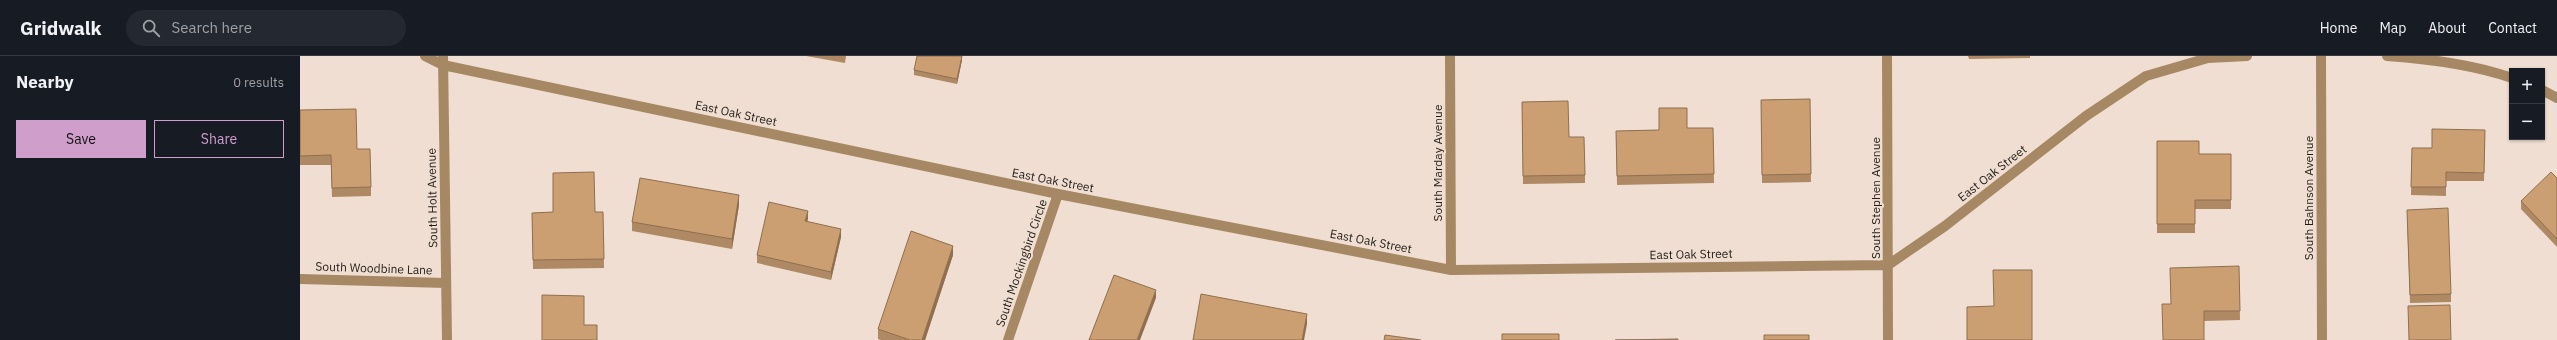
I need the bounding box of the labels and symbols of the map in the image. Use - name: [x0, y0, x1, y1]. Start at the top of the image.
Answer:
- street label: East Oak Street: [694, 97, 778, 129]
- street label: South Marday Avenue: [1430, 104, 1445, 222]
- street label: South Bahnson Avenue: [2301, 135, 2316, 260]
- street label: South Stephen Avenue: [1868, 137, 1883, 259]
- street label: East Oak Street: [1955, 141, 2029, 205]
- street label: South Holt Avenue: [424, 148, 440, 248]
- street label: East Oak Street: [1011, 165, 1095, 195]
- street label: South Mockingbird Circle: [992, 197, 1050, 329]
- street label: East Oak Street: [1329, 226, 1413, 256]
- street label: East Oak Street: [1649, 246, 1733, 262]
- street label: South Woodbine Lane: [315, 258, 433, 278]

